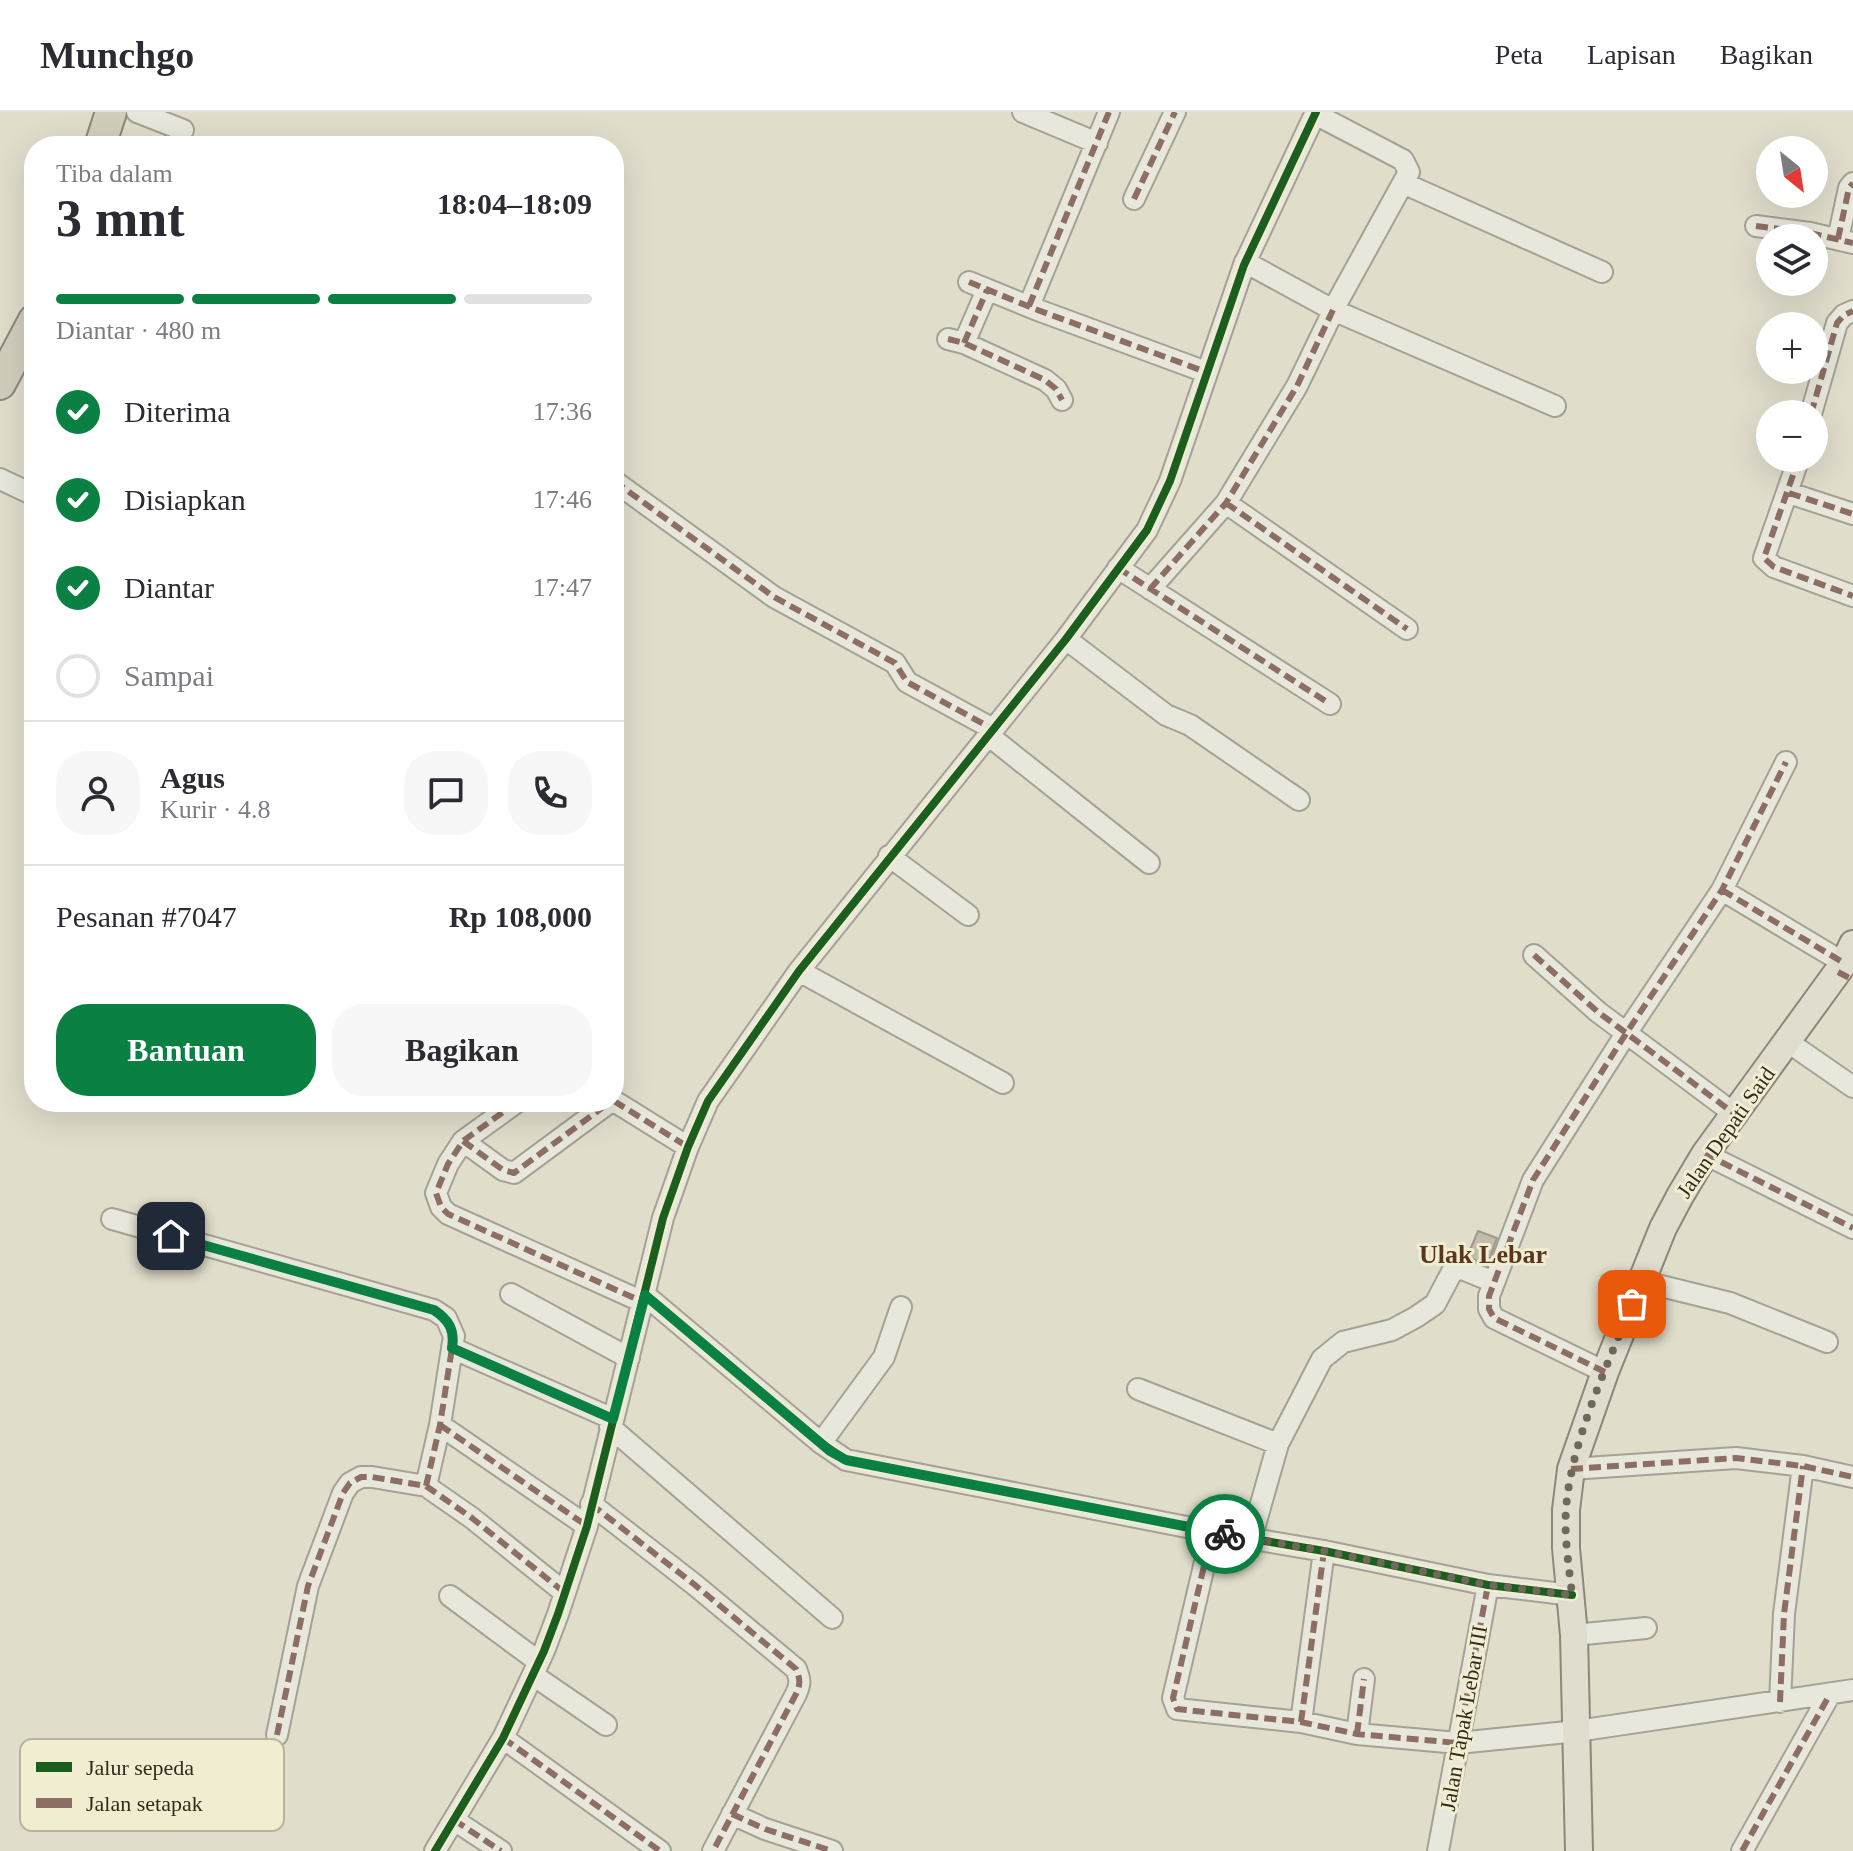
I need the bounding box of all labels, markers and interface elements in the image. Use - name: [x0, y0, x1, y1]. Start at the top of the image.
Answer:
- text: Munchgo: [40, 34, 194, 76]
- text: Peta: [1495, 39, 1543, 70]
- text: Lapisan: [1587, 39, 1676, 70]
- text: Bagikan: [1720, 39, 1813, 70]
- north arrow: [1756, 136, 1828, 208]
- map controls: [1756, 136, 1828, 472]
- text: Tiba dalam: [56, 159, 173, 188]
- text: 18:04–18:09: [437, 187, 592, 220]
- text: 3 mnt: [56, 190, 185, 247]
- button: layers: [1756, 224, 1828, 296]
- button: +: [1756, 312, 1828, 384]
- text: Diantar · 480 m: [56, 316, 221, 345]
- icon: check: [56, 390, 100, 434]
- text: Diterima: [124, 395, 231, 428]
- text: 17:36: [533, 397, 592, 426]
- button: −: [1756, 400, 1828, 472]
- icon: check: [56, 478, 100, 522]
- text: Disiapkan: [124, 483, 246, 516]
- text: 17:46: [533, 485, 592, 514]
- icon: check: [56, 566, 100, 610]
- text: Diantar: [124, 571, 214, 604]
- text: 17:47: [533, 573, 592, 602]
- text: Sampai: [124, 659, 214, 692]
- button: person: [56, 751, 140, 835]
- button: chat: [404, 751, 488, 835]
- button: phone: [508, 751, 592, 835]
- text: Agus: [160, 761, 225, 794]
- text: Kurir · 4.8: [160, 795, 270, 824]
- text: Pesanan #7047: [56, 900, 237, 933]
- text: Rp 108,000: [449, 900, 592, 933]
- button: Bantuan: [56, 1004, 316, 1096]
- button: Bagikan: [332, 1004, 592, 1096]
- street label: Jalan Depati Said: [1671, 1062, 1780, 1203]
- pin: [137, 1202, 205, 1270]
- icon: home: [149, 1214, 193, 1258]
- district label: Ulak Lebar: [1419, 1240, 1547, 1269]
- pin: [1598, 1270, 1666, 1338]
- icon: bag: [1610, 1282, 1654, 1326]
- courier: [1185, 1494, 1265, 1574]
- icon: bike: [1203, 1512, 1247, 1556]
- street label: Jalan Tapak Lebar III: [1435, 1623, 1492, 1813]
- legend: [20, 1739, 284, 1831]
- text: Jalur sepeda: [86, 1755, 194, 1780]
- text: Jalan setapak: [86, 1791, 203, 1816]

